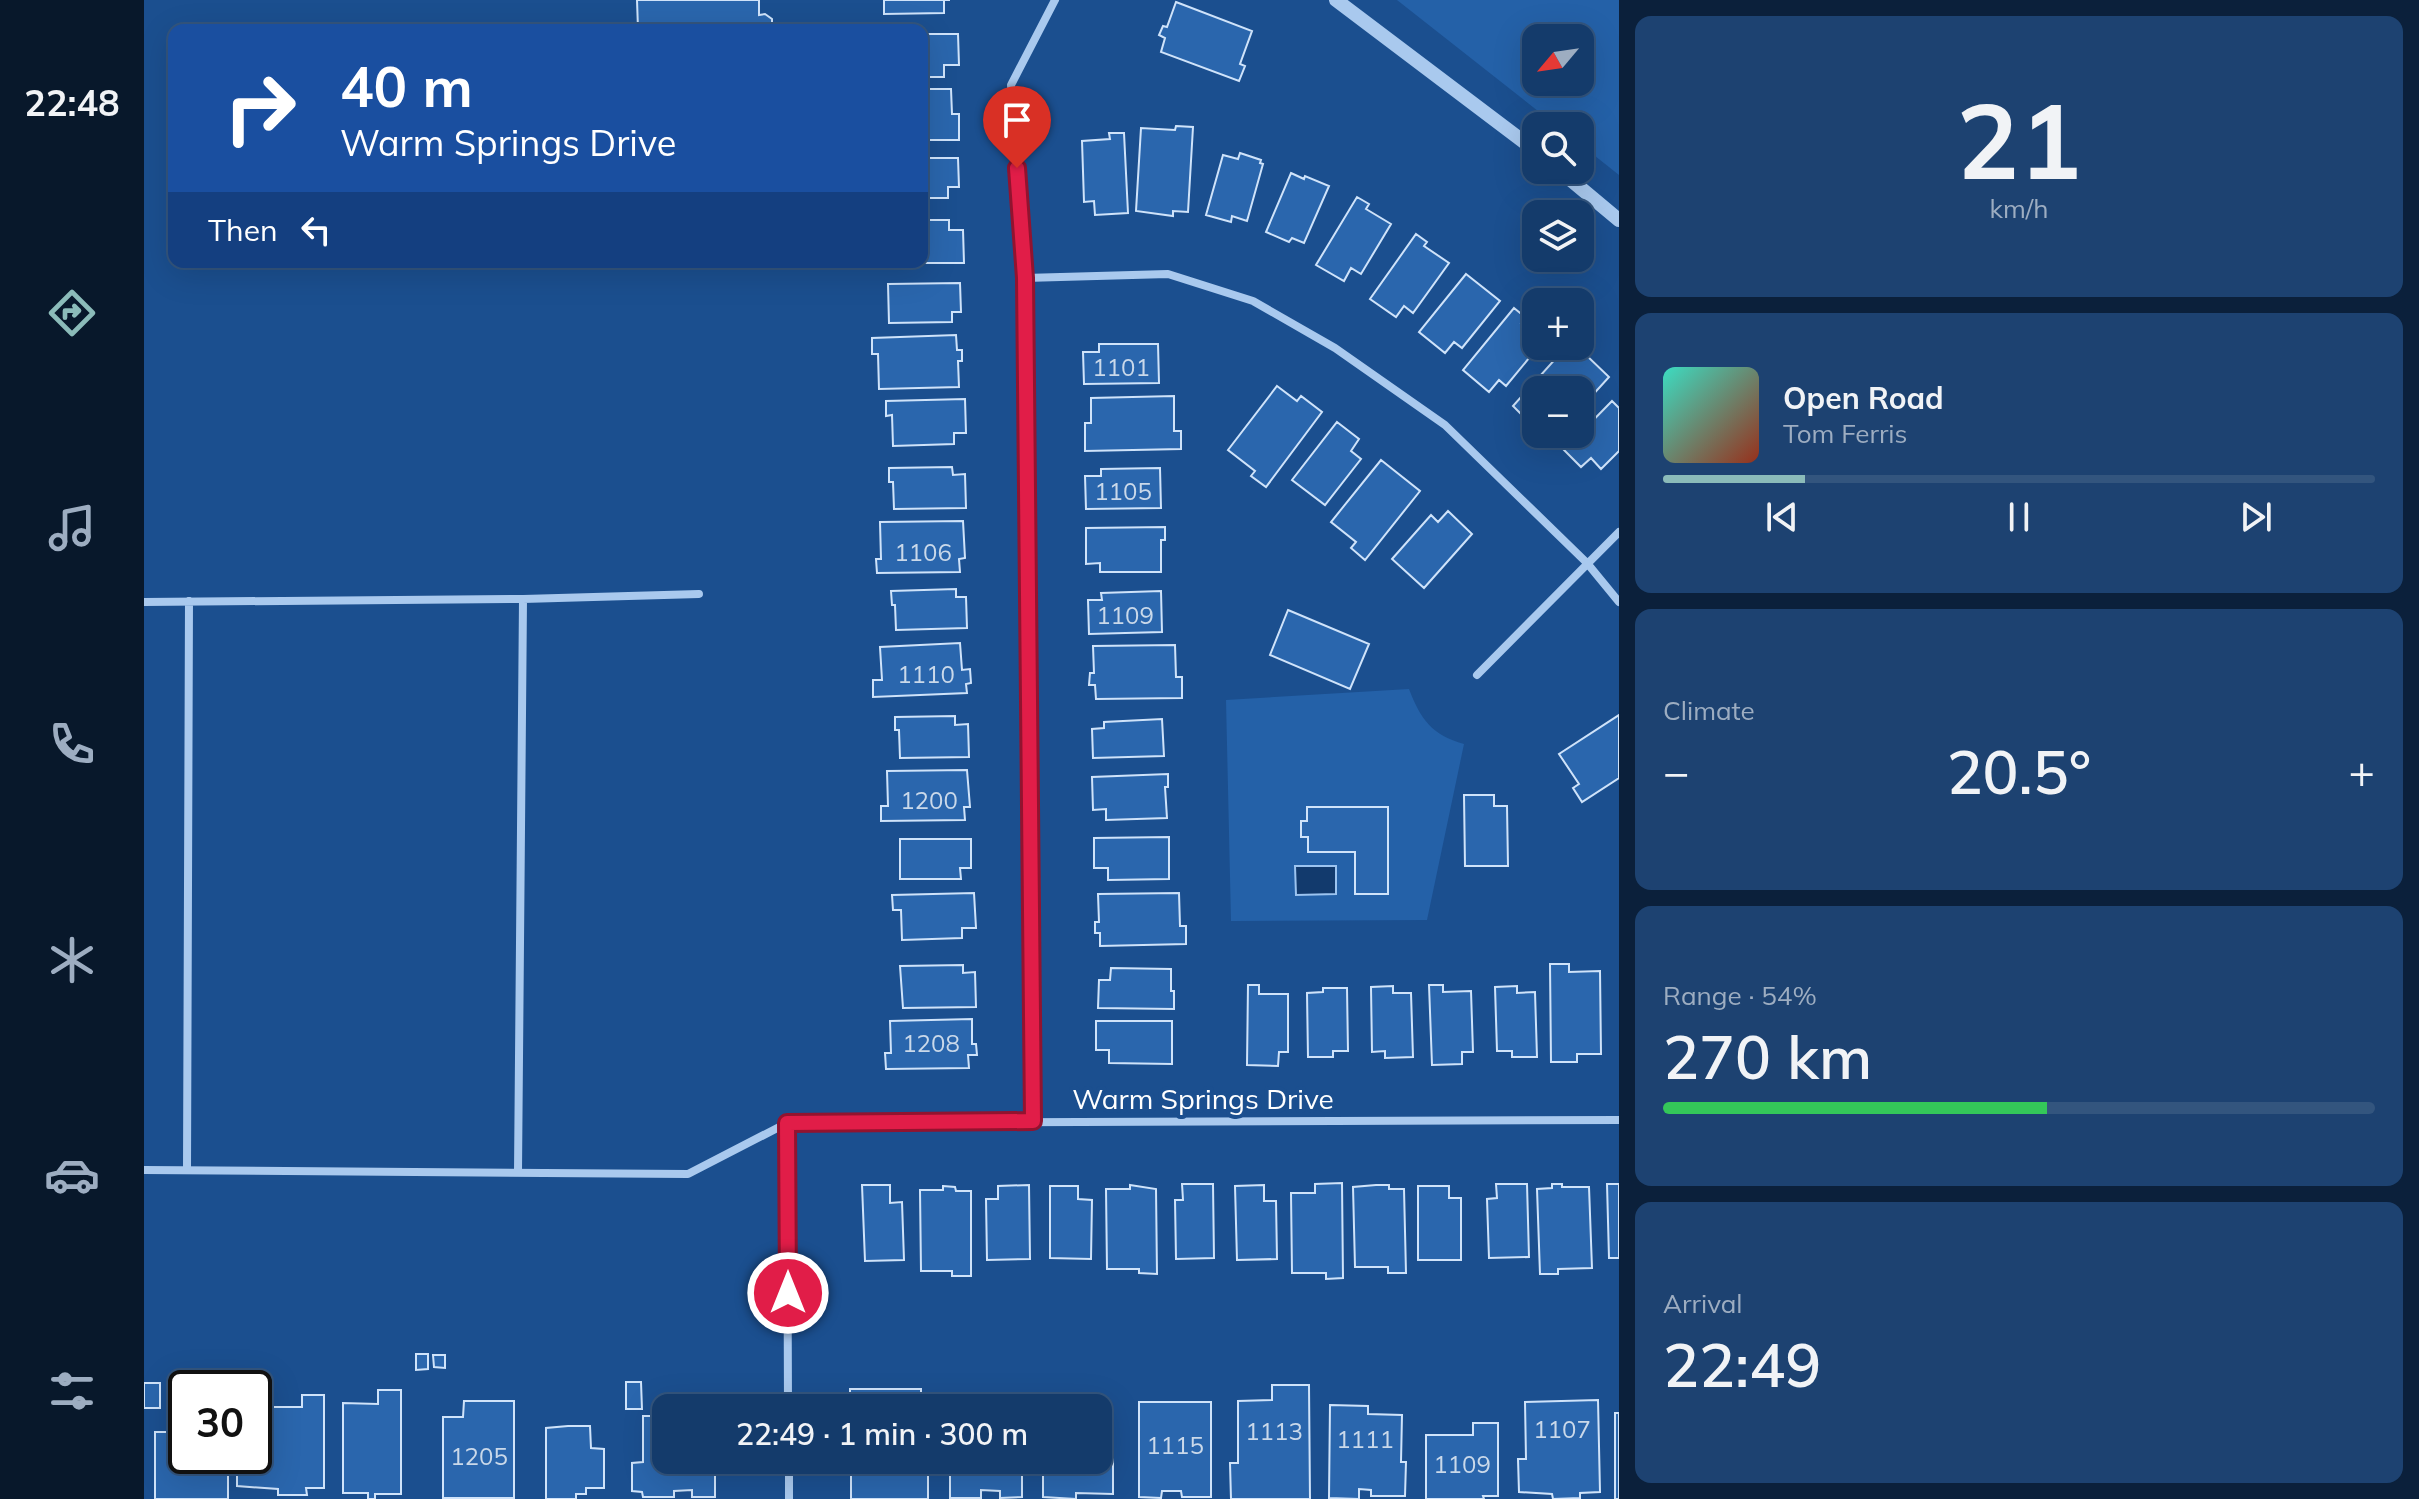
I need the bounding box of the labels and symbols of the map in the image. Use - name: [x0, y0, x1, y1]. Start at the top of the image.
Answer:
- north arrow: [1522, 24, 1594, 96]
- pin: [983, 86, 1051, 168]
- house number: 1101: [1092, 352, 1150, 382]
- house number: 1105: [1094, 476, 1152, 506]
- house number: 1106: [894, 537, 952, 567]
- house number: 1109: [1096, 600, 1154, 630]
- house number: 1110: [897, 659, 955, 689]
- house number: 1200: [900, 785, 958, 815]
- house number: 1208: [902, 1028, 960, 1058]
- street label: Warm Springs Drive: [1072, 1081, 1334, 1116]
- position arrow: [746, 1251, 830, 1335]
- speed limit sign: 30: [168, 1370, 272, 1474]
- house number: 1107: [1533, 1414, 1591, 1444]
- house number: 1113: [1245, 1416, 1303, 1446]
- house number: 1111: [1336, 1424, 1394, 1454]
- house number: 1115: [1146, 1430, 1204, 1460]
- house number: 1205: [450, 1441, 508, 1471]
- house number: 1109: [1433, 1449, 1491, 1479]

